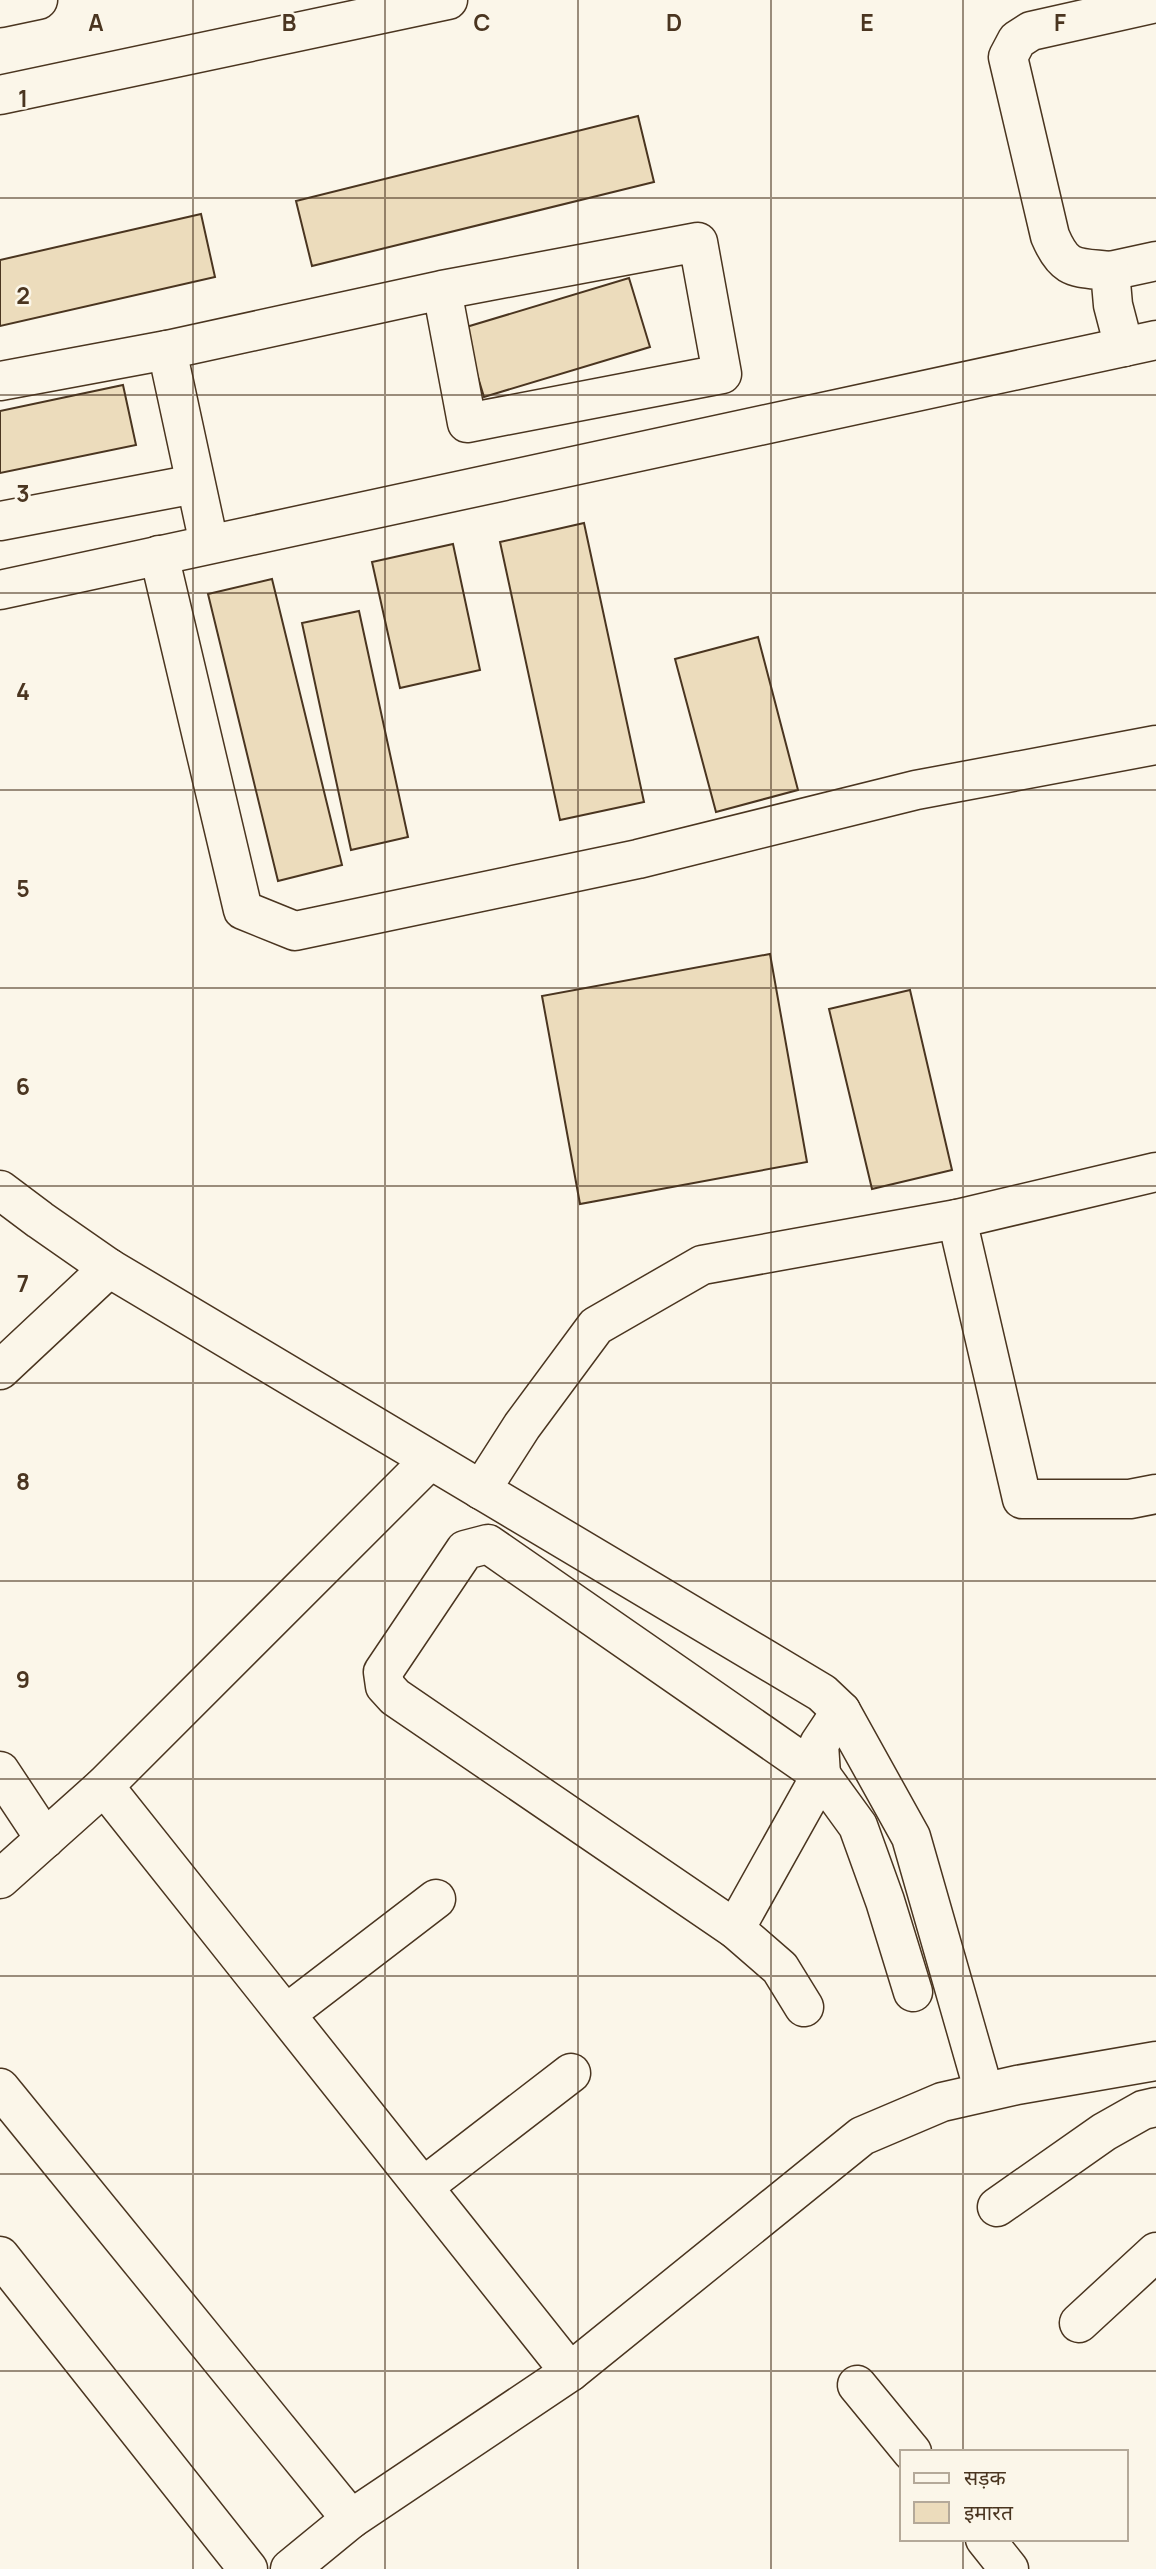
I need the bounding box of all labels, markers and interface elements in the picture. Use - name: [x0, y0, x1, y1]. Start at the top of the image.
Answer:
- text: A: [88, 6, 104, 38]
- text: B: [282, 6, 296, 38]
- text: C: [474, 6, 491, 38]
- text: D: [666, 6, 682, 38]
- text: E: [860, 6, 874, 38]
- text: F: [1054, 6, 1066, 38]
- text: 1: [18, 82, 28, 114]
- text: 2: [16, 279, 30, 311]
- text: 3: [16, 477, 30, 509]
- text: 4: [16, 675, 30, 707]
- text: 5: [16, 872, 30, 904]
- text: 6: [16, 1070, 30, 1102]
- text: 7: [17, 1267, 29, 1299]
- text: 8: [16, 1465, 30, 1497]
- text: 9: [16, 1663, 30, 1695]
- legend: [900, 2450, 1128, 2541]
- text: सड़क: [964, 2463, 1006, 2491]
- text: इमारत: [964, 2498, 1014, 2526]

